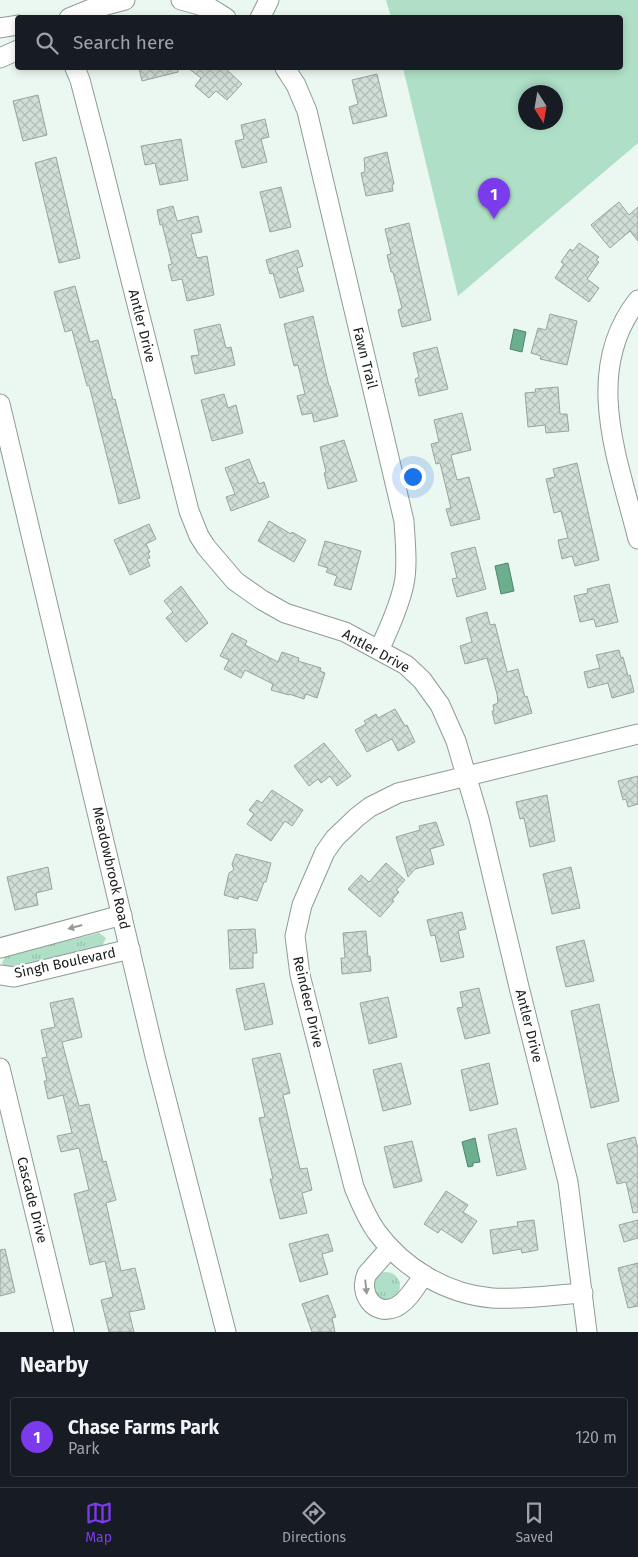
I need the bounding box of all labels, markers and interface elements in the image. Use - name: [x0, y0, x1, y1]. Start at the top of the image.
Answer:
- search box: [15, 15, 623, 70]
- icon: search: [33, 29, 61, 57]
- text: Search here: [73, 31, 174, 54]
- north arrow: [518, 85, 563, 130]
- pin: 1: [478, 178, 510, 219]
- street label: Antler Drive: [125, 288, 159, 364]
- street label: Fawn Trail: [349, 325, 381, 391]
- your location: [400, 464, 426, 490]
- street label: Antler Drive: [339, 625, 413, 677]
- street label: Meadowbrook Road: [89, 805, 133, 931]
- one-way arrow: [67, 924, 82, 932]
- street label: Singh Boulevard: [13, 944, 117, 982]
- street label: Reindeer Drive: [289, 954, 327, 1050]
- street label: Antler Drive: [512, 988, 546, 1064]
- street label: Cascade Drive: [13, 1155, 51, 1245]
- one-way arrow: [362, 1280, 370, 1296]
- text: Nearby: [20, 1352, 88, 1378]
- text: Chase Farms Park: [68, 1416, 219, 1439]
- text: 1: [33, 1428, 41, 1447]
- text: 120 m: [575, 1428, 617, 1447]
- text: Park: [68, 1439, 100, 1458]
- tab: Map: [85, 1499, 113, 1546]
- tab: Directions: [282, 1499, 346, 1546]
- tab: Saved: [515, 1499, 553, 1546]

